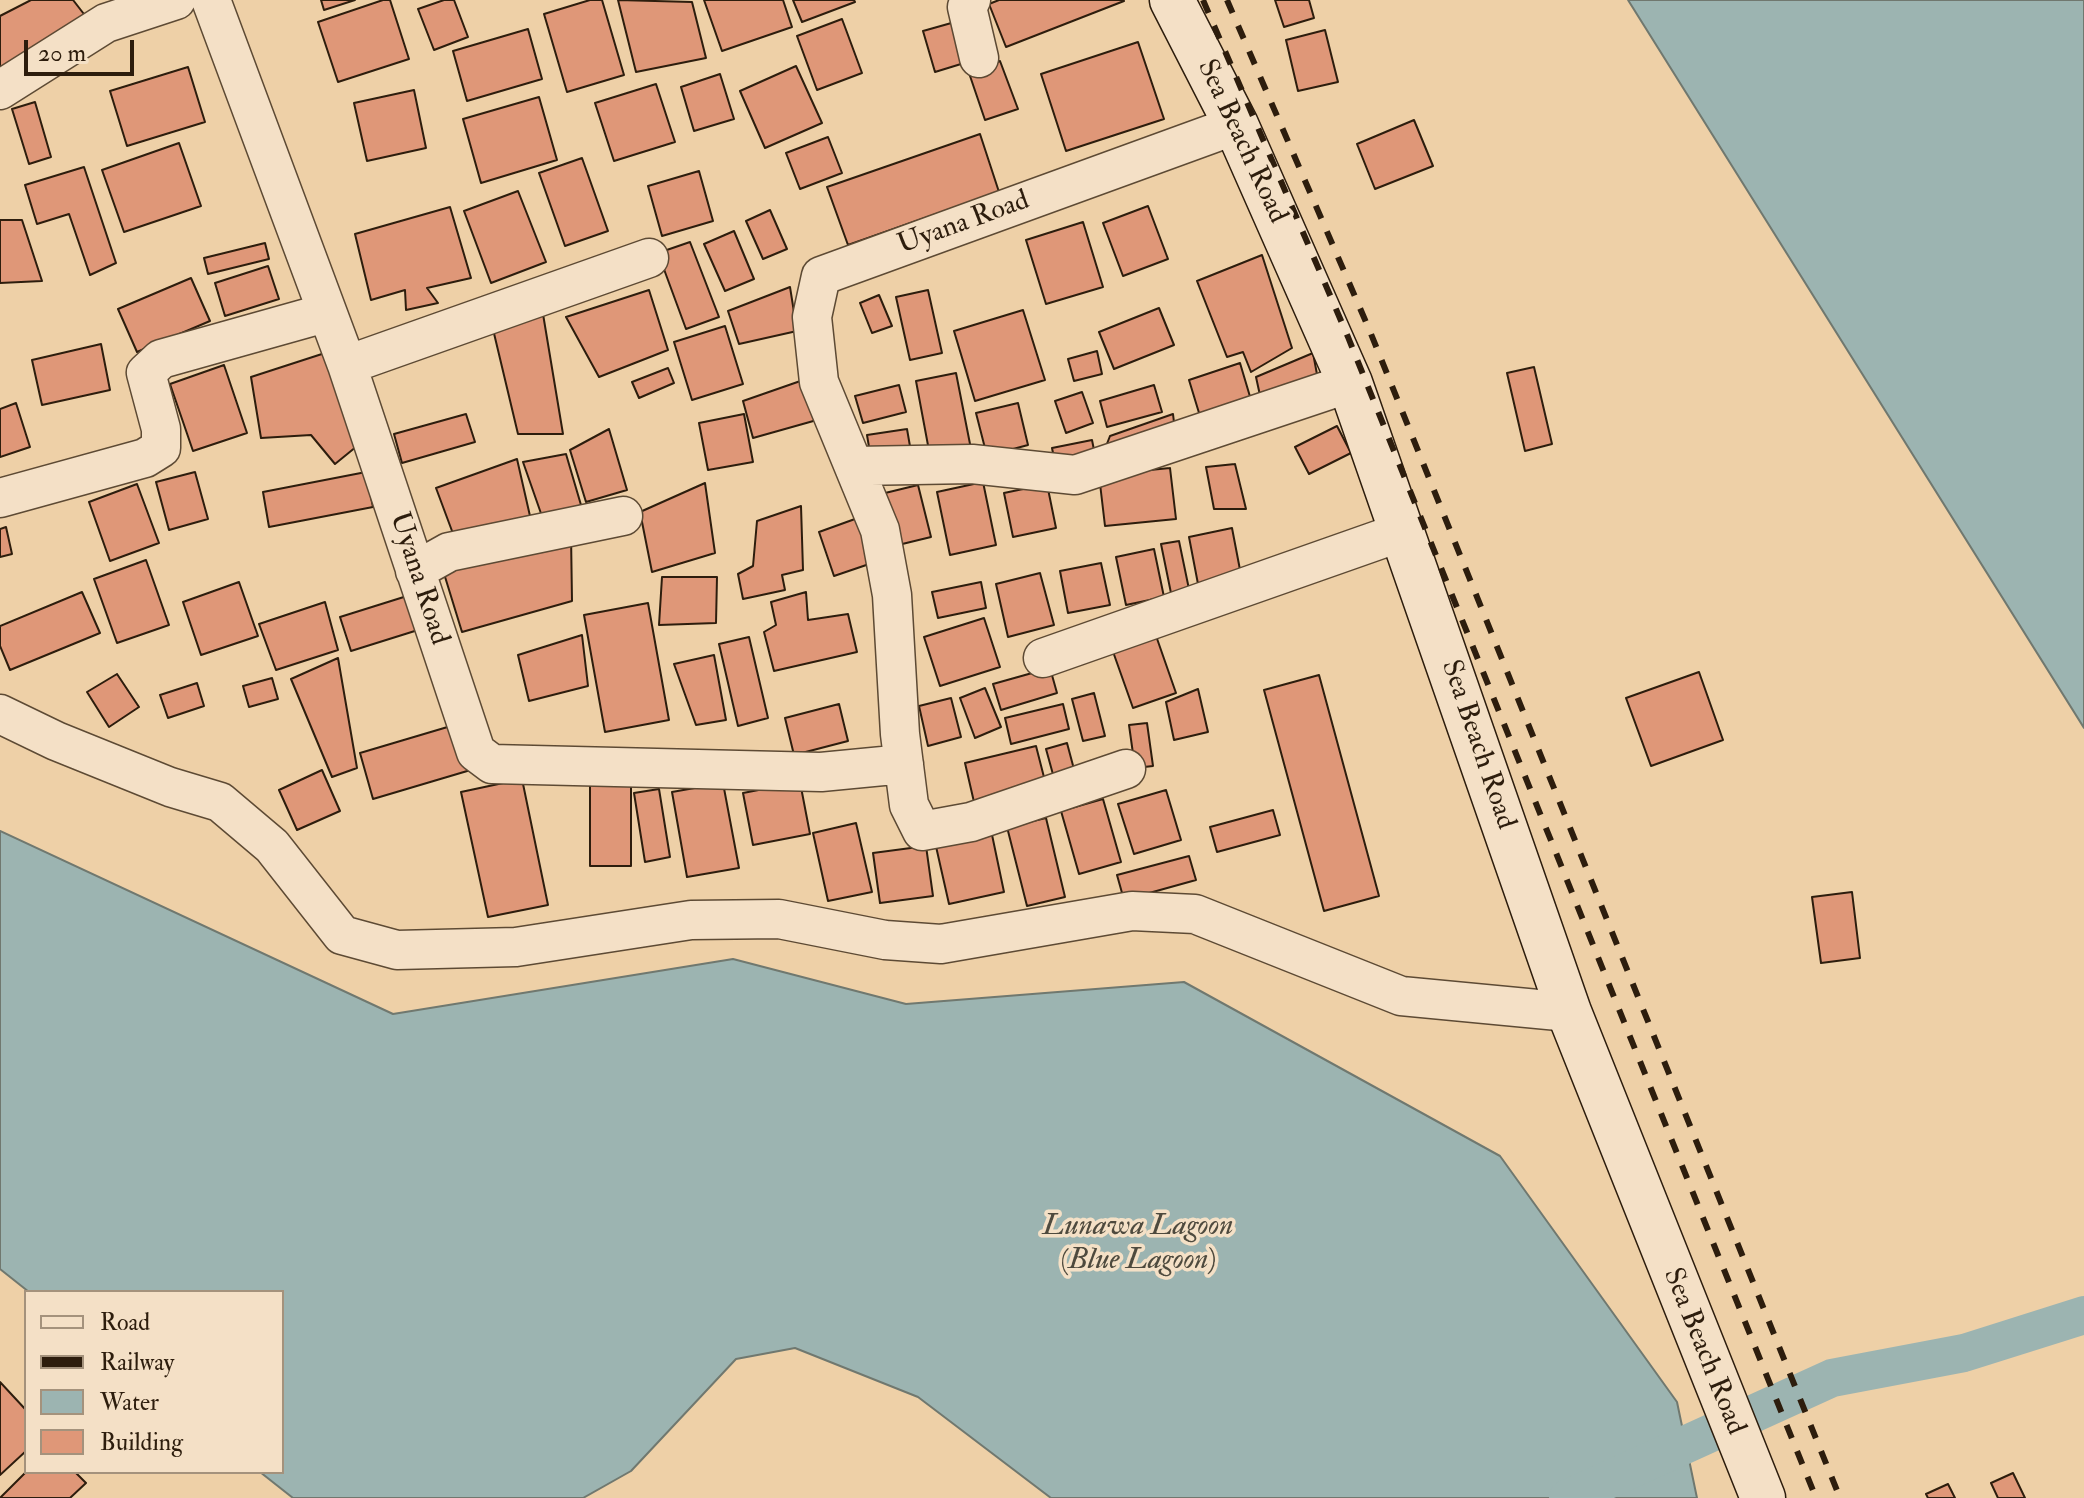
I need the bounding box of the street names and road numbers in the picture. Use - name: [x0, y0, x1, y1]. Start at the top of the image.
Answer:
- street label: Sea Beach Road: [1188, 55, 1294, 229]
- street label: Uyana Road: [894, 185, 1034, 263]
- street label: Uyana Road: [381, 509, 455, 649]
- street label: Sea Beach Road: [1432, 656, 1522, 834]
- street label: Sea Beach Road: [1654, 1264, 1752, 1440]

